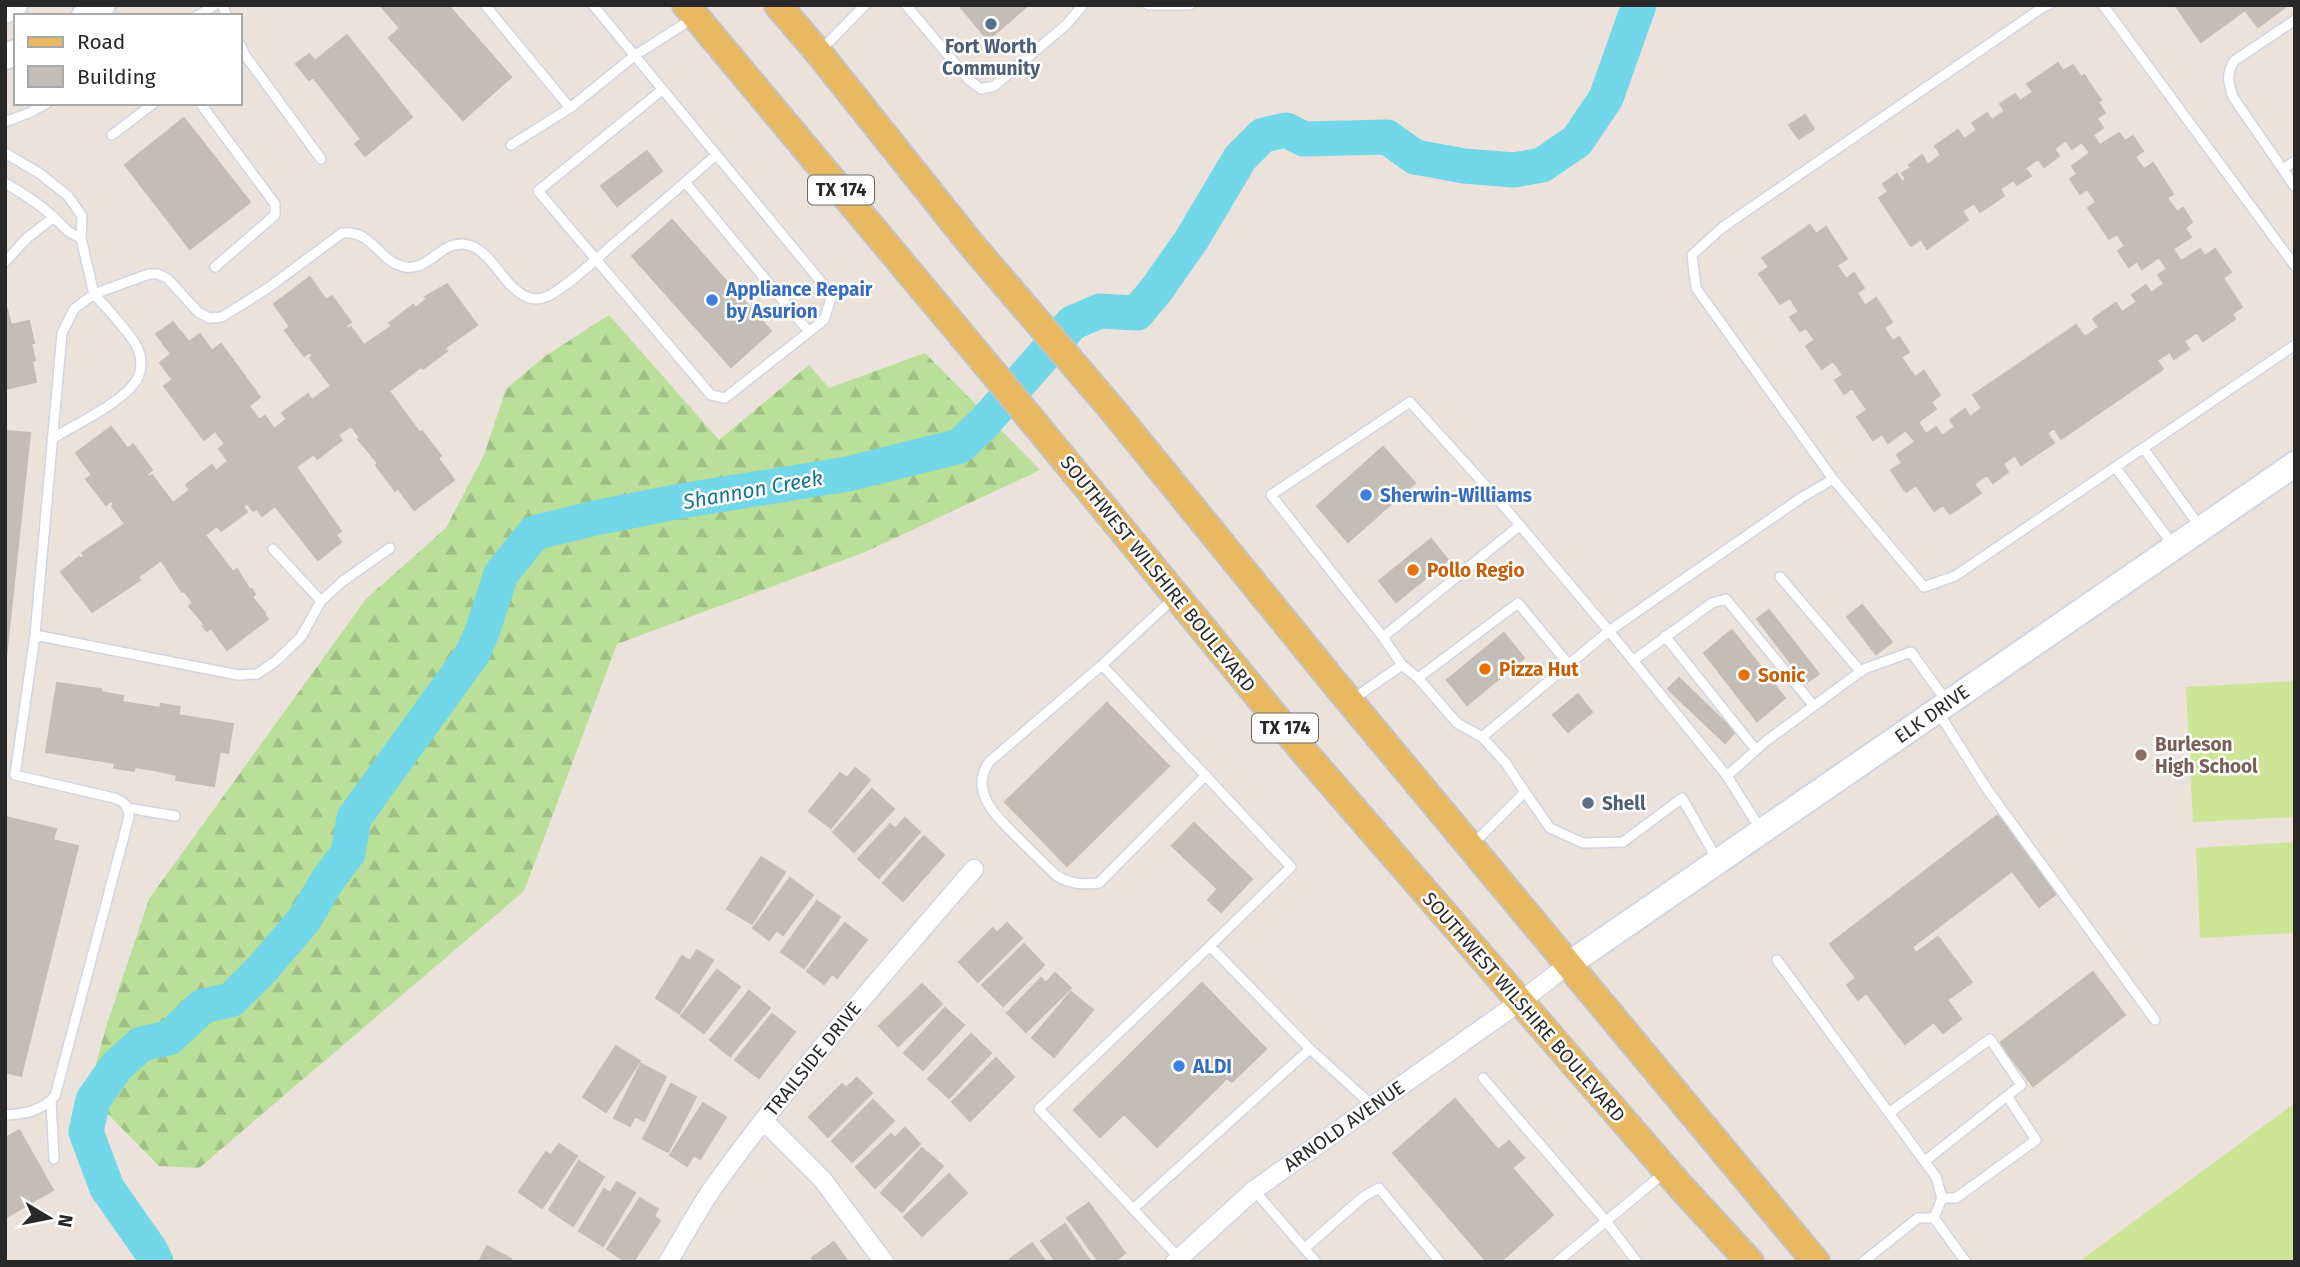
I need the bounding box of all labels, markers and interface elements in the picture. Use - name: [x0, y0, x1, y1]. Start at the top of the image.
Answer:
- legend: [14, 14, 242, 105]
- marker: Fort Worth Community: [983, 16, 999, 32]
- text: Road: [77, 29, 125, 55]
- place label: Fort Worth Community: [942, 35, 1040, 80]
- text: Building: [77, 64, 156, 90]
- road number: TX 174: [808, 176, 874, 204]
- place label: Appliance Repair by Asurion: [725, 278, 873, 323]
- marker: Appliance Repair by Asurion: [704, 292, 720, 308]
- street label: SOUTHWEST WILSHIRE BOULEVARD: [1056, 451, 1260, 697]
- water label: Shannon Creek: [680, 465, 825, 515]
- place label: Sherwin-Williams: [1380, 484, 1532, 507]
- marker: Sherwin-Williams: [1358, 487, 1374, 503]
- place label: Pollo Regio: [1427, 559, 1525, 582]
- marker: Pollo Regio: [1405, 562, 1421, 578]
- place label: Pizza Hut: [1499, 658, 1579, 681]
- marker: Pizza Hut: [1477, 661, 1493, 677]
- place label: Sonic: [1758, 664, 1805, 687]
- marker: Sonic: [1736, 667, 1752, 683]
- street label: ELK DRIVE: [1890, 680, 1974, 748]
- road number: TX 174: [1252, 714, 1318, 742]
- place label: Burleson High School: [2155, 733, 2258, 778]
- marker: Burleson High School: [2133, 747, 2149, 763]
- place label: Shell: [1602, 792, 1646, 815]
- marker: Shell: [1580, 795, 1596, 811]
- street label: SOUTHWEST WILSHIRE BOULEVARD: [1418, 887, 1630, 1127]
- street label: TRAILSIDE DRIVE: [760, 997, 866, 1121]
- place label: ALDI: [1192, 1055, 1232, 1078]
- marker: ALDI: [1171, 1058, 1187, 1074]
- street label: ARNOLD AVENUE: [1279, 1076, 1409, 1176]
- north arrow: [14, 1183, 84, 1253]
- text: N: [53, 1213, 78, 1229]

